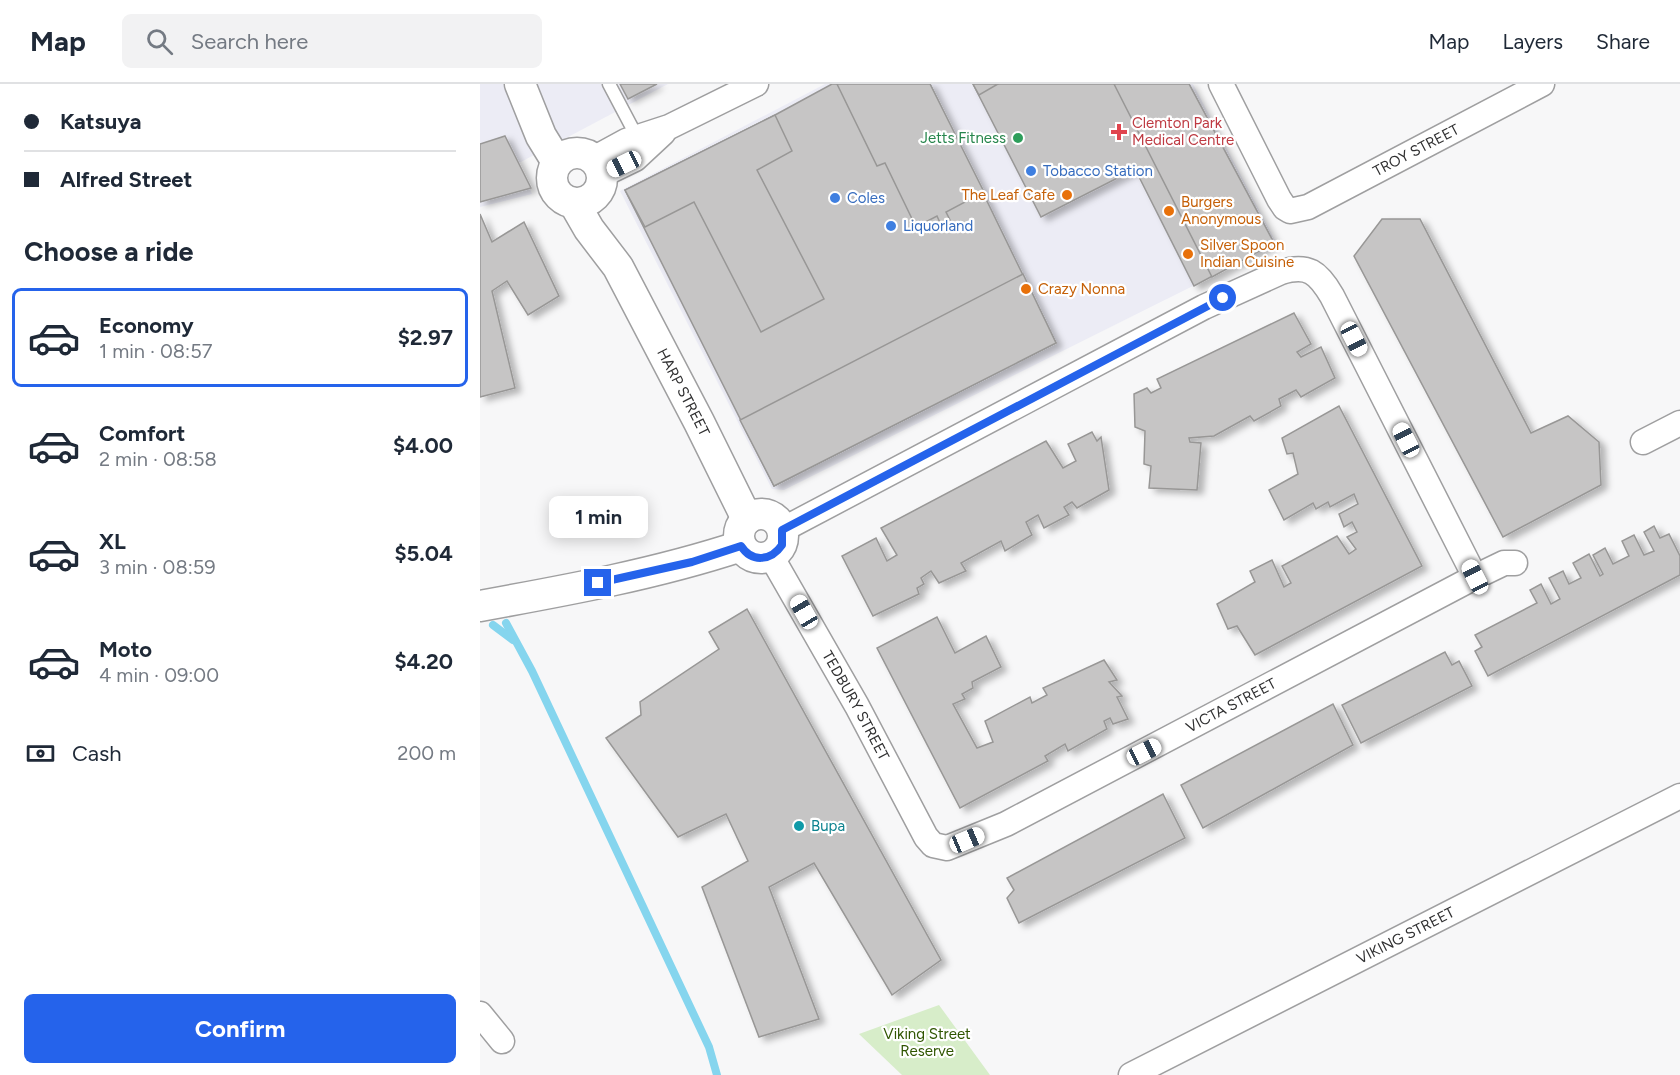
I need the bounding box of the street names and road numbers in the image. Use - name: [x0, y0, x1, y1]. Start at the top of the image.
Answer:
- street label: TROY STREET: [1370, 120, 1463, 180]
- street label: HARP STREET: [653, 345, 714, 440]
- street label: TEDBURY STREET: [818, 648, 893, 764]
- street label: VICTA STREET: [1183, 674, 1280, 737]
- street label: VIKING STREET: [1354, 903, 1458, 968]

